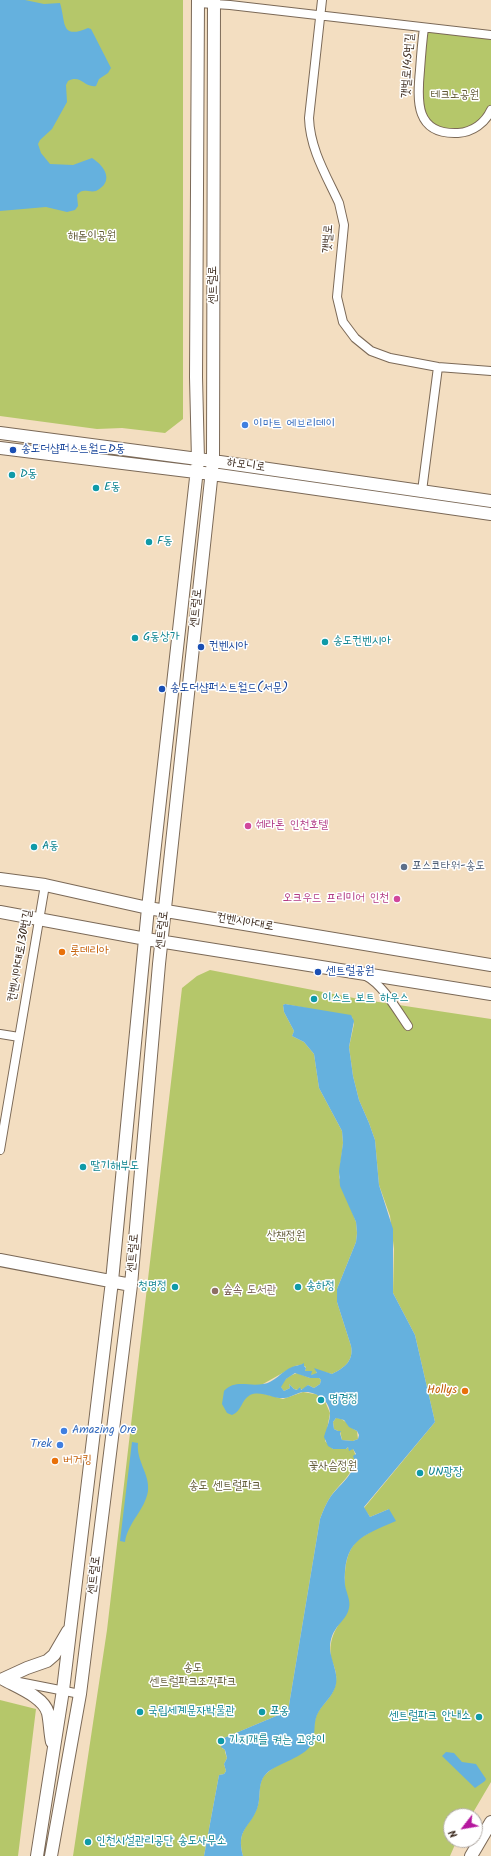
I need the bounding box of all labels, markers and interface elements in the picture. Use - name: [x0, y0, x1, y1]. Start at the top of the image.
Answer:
- street label: 갯벌로145번길: [400, 33, 418, 99]
- park label: 테크노공원: [431, 89, 479, 103]
- street label: 갯벌로: [321, 224, 337, 254]
- park label: 해돋이공원: [68, 230, 116, 244]
- street label: 센트럴로: [207, 266, 221, 304]
- place label: 이마트 에브리데이: [253, 418, 335, 432]
- marker: 이마트 에브리데이: [240, 420, 250, 430]
- place label: 송도더샵퍼스트월드D동: [21, 443, 125, 457]
- marker: 송도더샵퍼스트월드D동: [8, 445, 18, 455]
- street label: 하모니로: [226, 456, 266, 476]
- place label: D동: [20, 468, 37, 482]
- marker: D동: [7, 470, 17, 480]
- place label: E동: [104, 481, 121, 495]
- marker: E동: [91, 483, 101, 493]
- place label: F동: [157, 535, 173, 549]
- marker: F동: [144, 537, 154, 547]
- street label: 센트럴로: [188, 588, 206, 628]
- place label: G동상가: [143, 631, 179, 645]
- marker: G동상가: [130, 633, 140, 643]
- place label: 송도컨벤시아: [333, 635, 391, 649]
- marker: 송도컨벤시아: [320, 637, 330, 647]
- place label: 컨벤시아: [209, 640, 248, 654]
- marker: 컨벤시아: [196, 642, 206, 652]
- place label: 송도더샵퍼스트월드(서문): [170, 682, 288, 696]
- marker: 송도더샵퍼스트월드(서문): [157, 684, 167, 694]
- place label: 쉐라톤 인천호텔: [256, 819, 328, 833]
- marker: 쉐라톤 인천호텔: [243, 821, 253, 831]
- place label: A동: [42, 840, 59, 854]
- marker: A동: [29, 842, 39, 852]
- place label: 포스코타워-송도: [412, 860, 485, 874]
- marker: 포스코타워-송도: [399, 862, 409, 872]
- place label: 오크우드 프리미어 인천: [283, 892, 389, 906]
- marker: 오크우드 프리미어 인천: [392, 894, 402, 904]
- street label: 컨벤시아대로130번길: [6, 909, 36, 1003]
- street label: 센트럴로: [154, 910, 172, 950]
- street label: 컨벤시아대로: [215, 911, 275, 935]
- place label: 롯데리아: [70, 945, 109, 959]
- marker: 롯데리아: [57, 947, 67, 957]
- place label: 센트럴공원: [326, 965, 374, 979]
- marker: 센트럴공원: [313, 967, 323, 977]
- place label: 이스트 보트 하우스: [322, 992, 409, 1006]
- marker: 이스트 보트 하우스: [309, 994, 319, 1004]
- place label: 딸기해부도: [91, 1160, 139, 1174]
- marker: 딸기해부도: [78, 1162, 88, 1172]
- park label: 산책정원: [267, 1230, 305, 1244]
- street label: 센트럴로: [125, 1233, 143, 1273]
- place label: 청명정: [138, 1280, 167, 1294]
- place label: 송하정: [306, 1280, 335, 1294]
- marker: 청명정: [170, 1282, 180, 1292]
- marker: 송하정: [293, 1282, 303, 1292]
- place label: 숲속 도서관: [223, 1284, 276, 1298]
- marker: 숲속 도서관: [210, 1286, 220, 1296]
- place label: Hollys: [427, 1384, 457, 1398]
- marker: Hollys: [460, 1386, 470, 1396]
- place label: 명경정: [329, 1393, 358, 1407]
- marker: 명경정: [316, 1395, 326, 1405]
- place label: Amazing Ore: [72, 1424, 136, 1438]
- marker: Amazing Ore: [59, 1426, 69, 1436]
- place label: Trek: [31, 1438, 52, 1452]
- marker: Trek: [55, 1440, 65, 1450]
- place label: 버거킹: [63, 1454, 92, 1468]
- marker: 버거킹: [50, 1456, 60, 1466]
- park label: 꽃사슴정원: [309, 1460, 357, 1474]
- place label: UN광장: [428, 1466, 463, 1480]
- marker: UN광장: [415, 1468, 425, 1478]
- park label: 송도 센트럴파크: [189, 1480, 261, 1494]
- street label: 센트럴로: [86, 1555, 104, 1595]
- park label: 송도 센트럴파크조각파크: [150, 1662, 236, 1690]
- place label: 국립세계문자박물관: [148, 1705, 235, 1719]
- place label: 포옹: [270, 1705, 289, 1719]
- marker: 국립세계문자박물관: [135, 1707, 145, 1717]
- marker: 포옹: [257, 1707, 267, 1717]
- place label: 센트럴파크 안내소: [389, 1710, 471, 1724]
- marker: 센트럴파크 안내소: [474, 1712, 484, 1722]
- place label: 기지개를 켜는 고양이: [229, 1734, 326, 1748]
- marker: 기지개를 켜는 고양이: [216, 1736, 226, 1746]
- north arrow: [443, 1808, 483, 1848]
- text: N: [444, 1826, 463, 1841]
- place label: 인천시설관리공단 송도사무소: [96, 1835, 226, 1849]
- marker: 인천시설관리공단 송도사무소: [83, 1837, 93, 1847]

